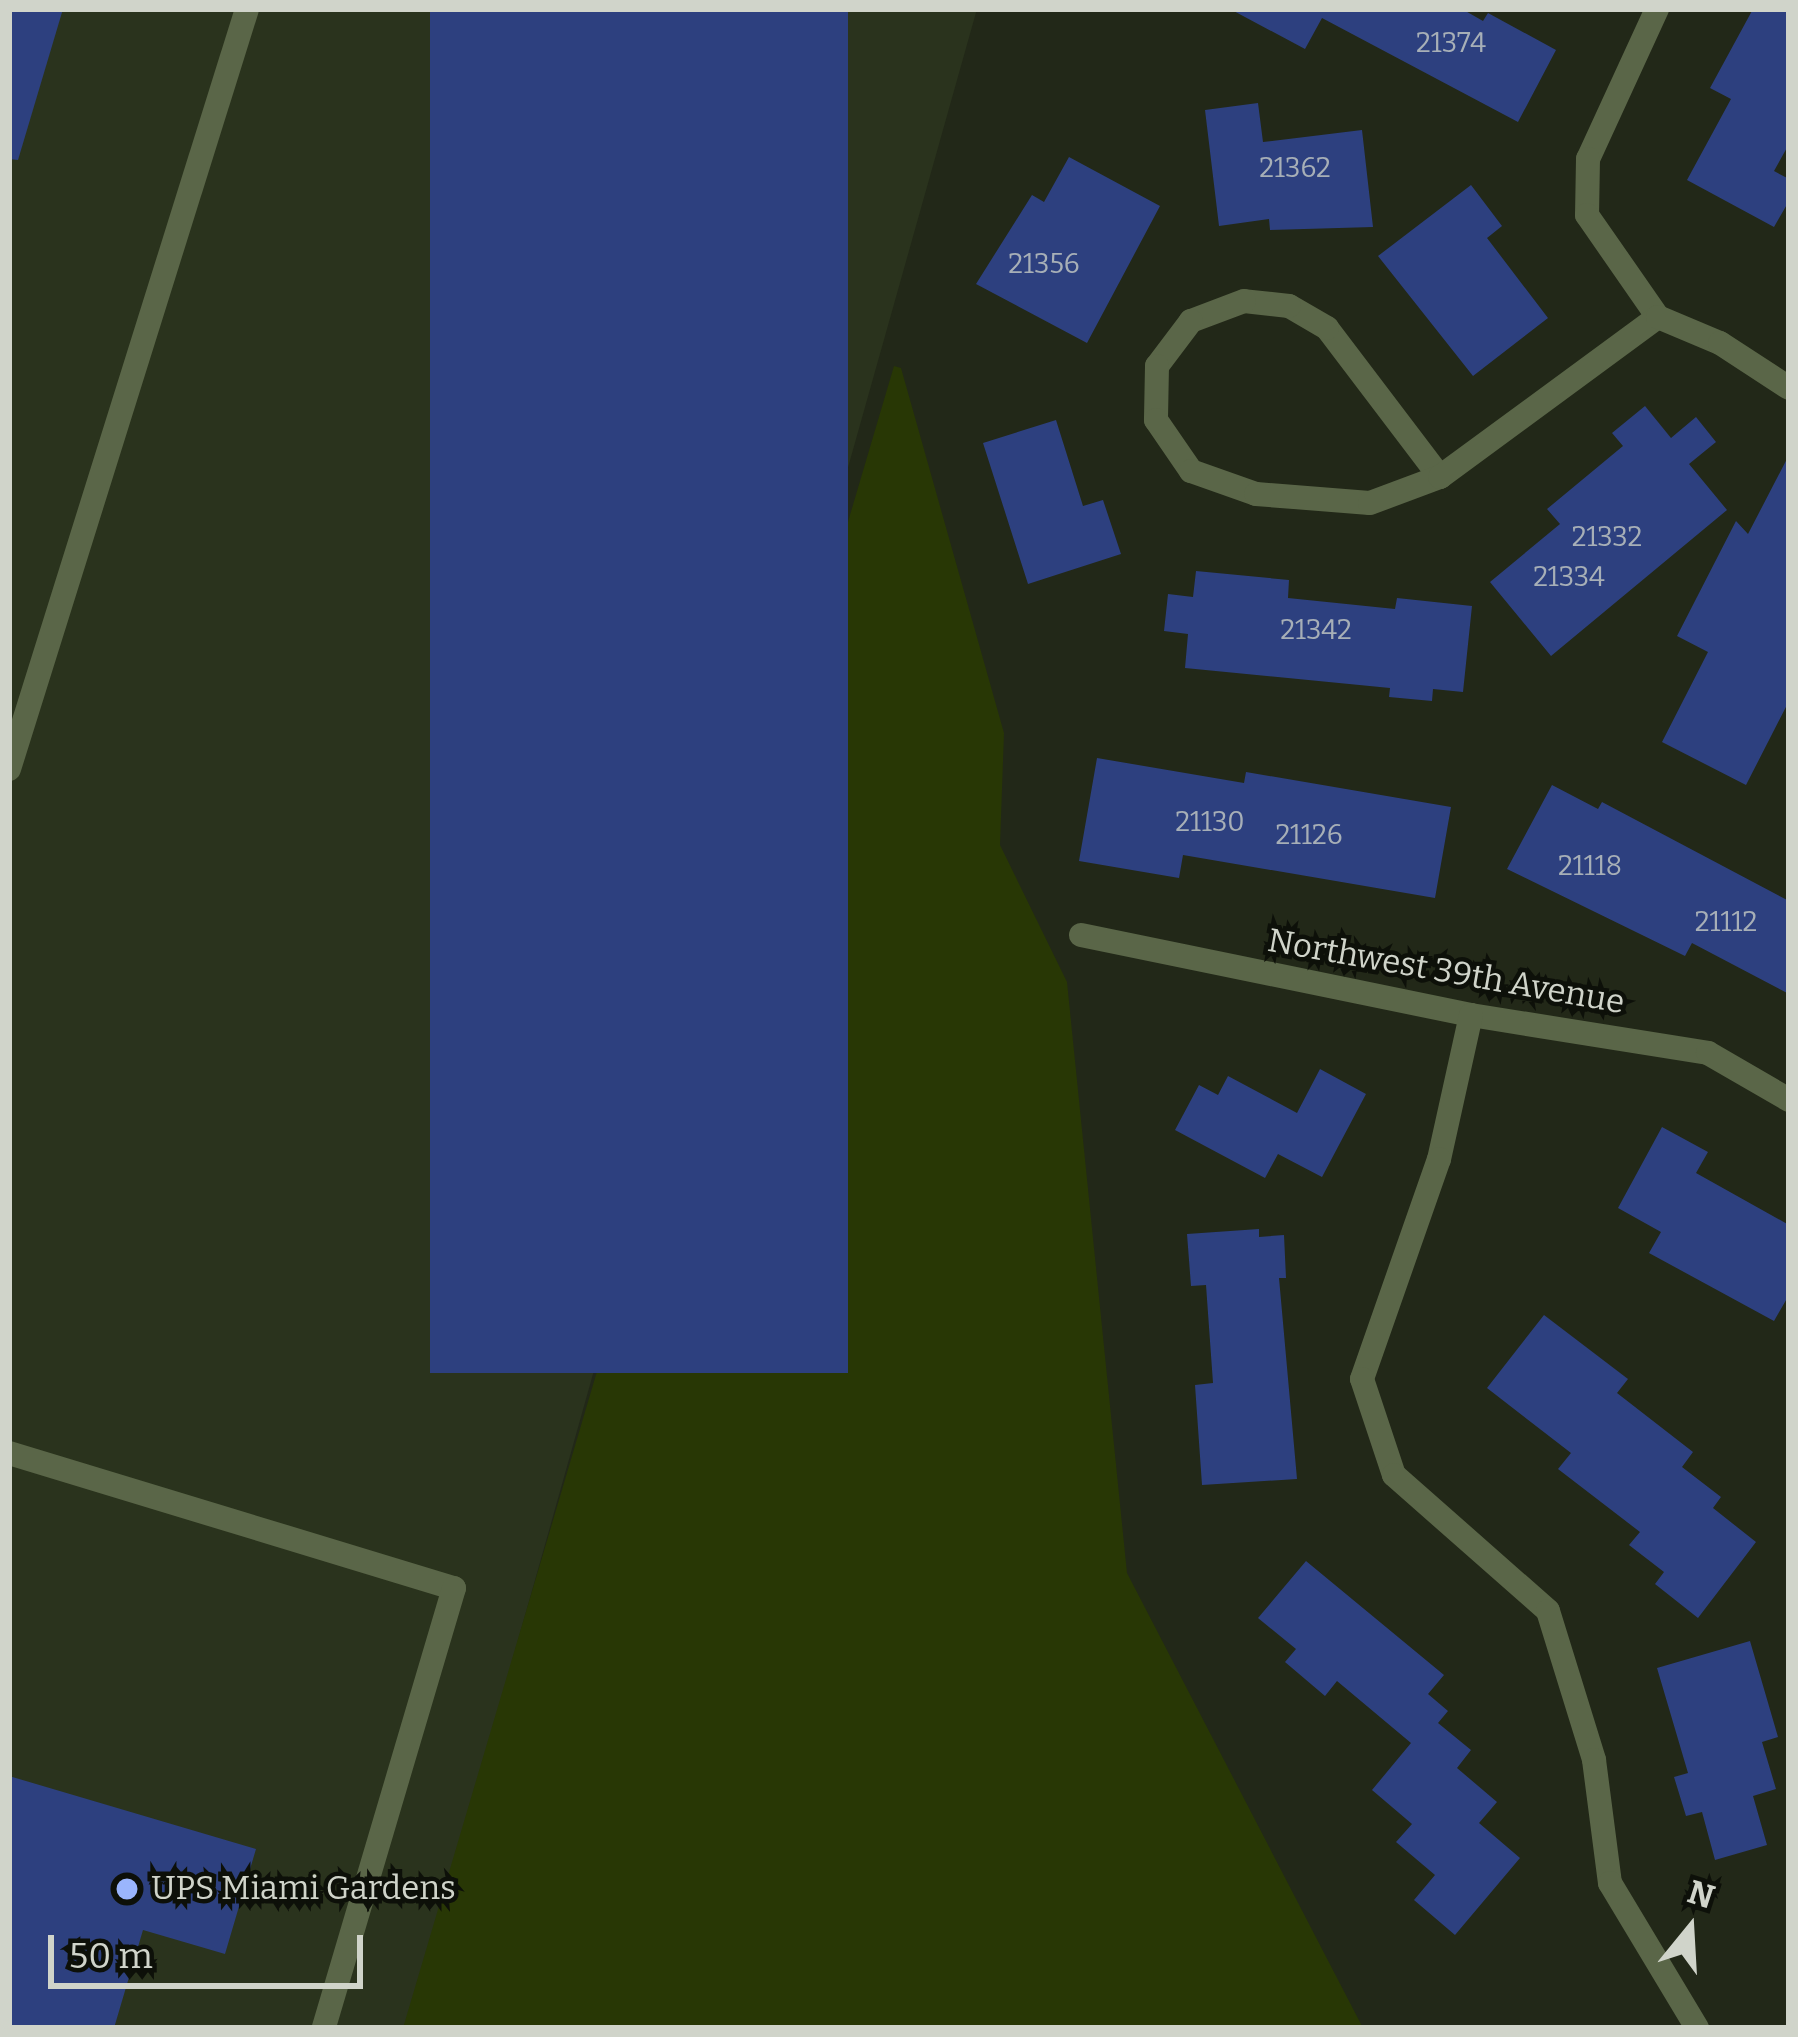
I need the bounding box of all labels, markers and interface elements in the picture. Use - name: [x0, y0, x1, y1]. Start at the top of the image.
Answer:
- house number: 21374: [1416, 28, 1486, 60]
- house number: 21362: [1259, 153, 1331, 185]
- house number: 21356: [1008, 249, 1080, 281]
- house number: 21332: [1572, 522, 1642, 554]
- house number: 21334: [1533, 562, 1605, 594]
- house number: 21342: [1280, 615, 1352, 647]
- house number: 21130: [1175, 807, 1245, 839]
- house number: 21126: [1275, 820, 1343, 852]
- house number: 21118: [1558, 851, 1622, 883]
- house number: 21112: [1695, 907, 1757, 939]
- street label: Northwest 39th Avenue: [1265, 921, 1627, 1023]
- place label: UPS Miami Gardens: [151, 1869, 456, 1909]
- north arrow: [1630, 1869, 1750, 1989]
- text: N: [1683, 1872, 1719, 1918]
- marker: UPS Miami Gardens: [114, 1876, 140, 1902]
- scale bar: [54, 1911, 369, 1985]
- text: 50 m: [69, 1934, 153, 1978]

